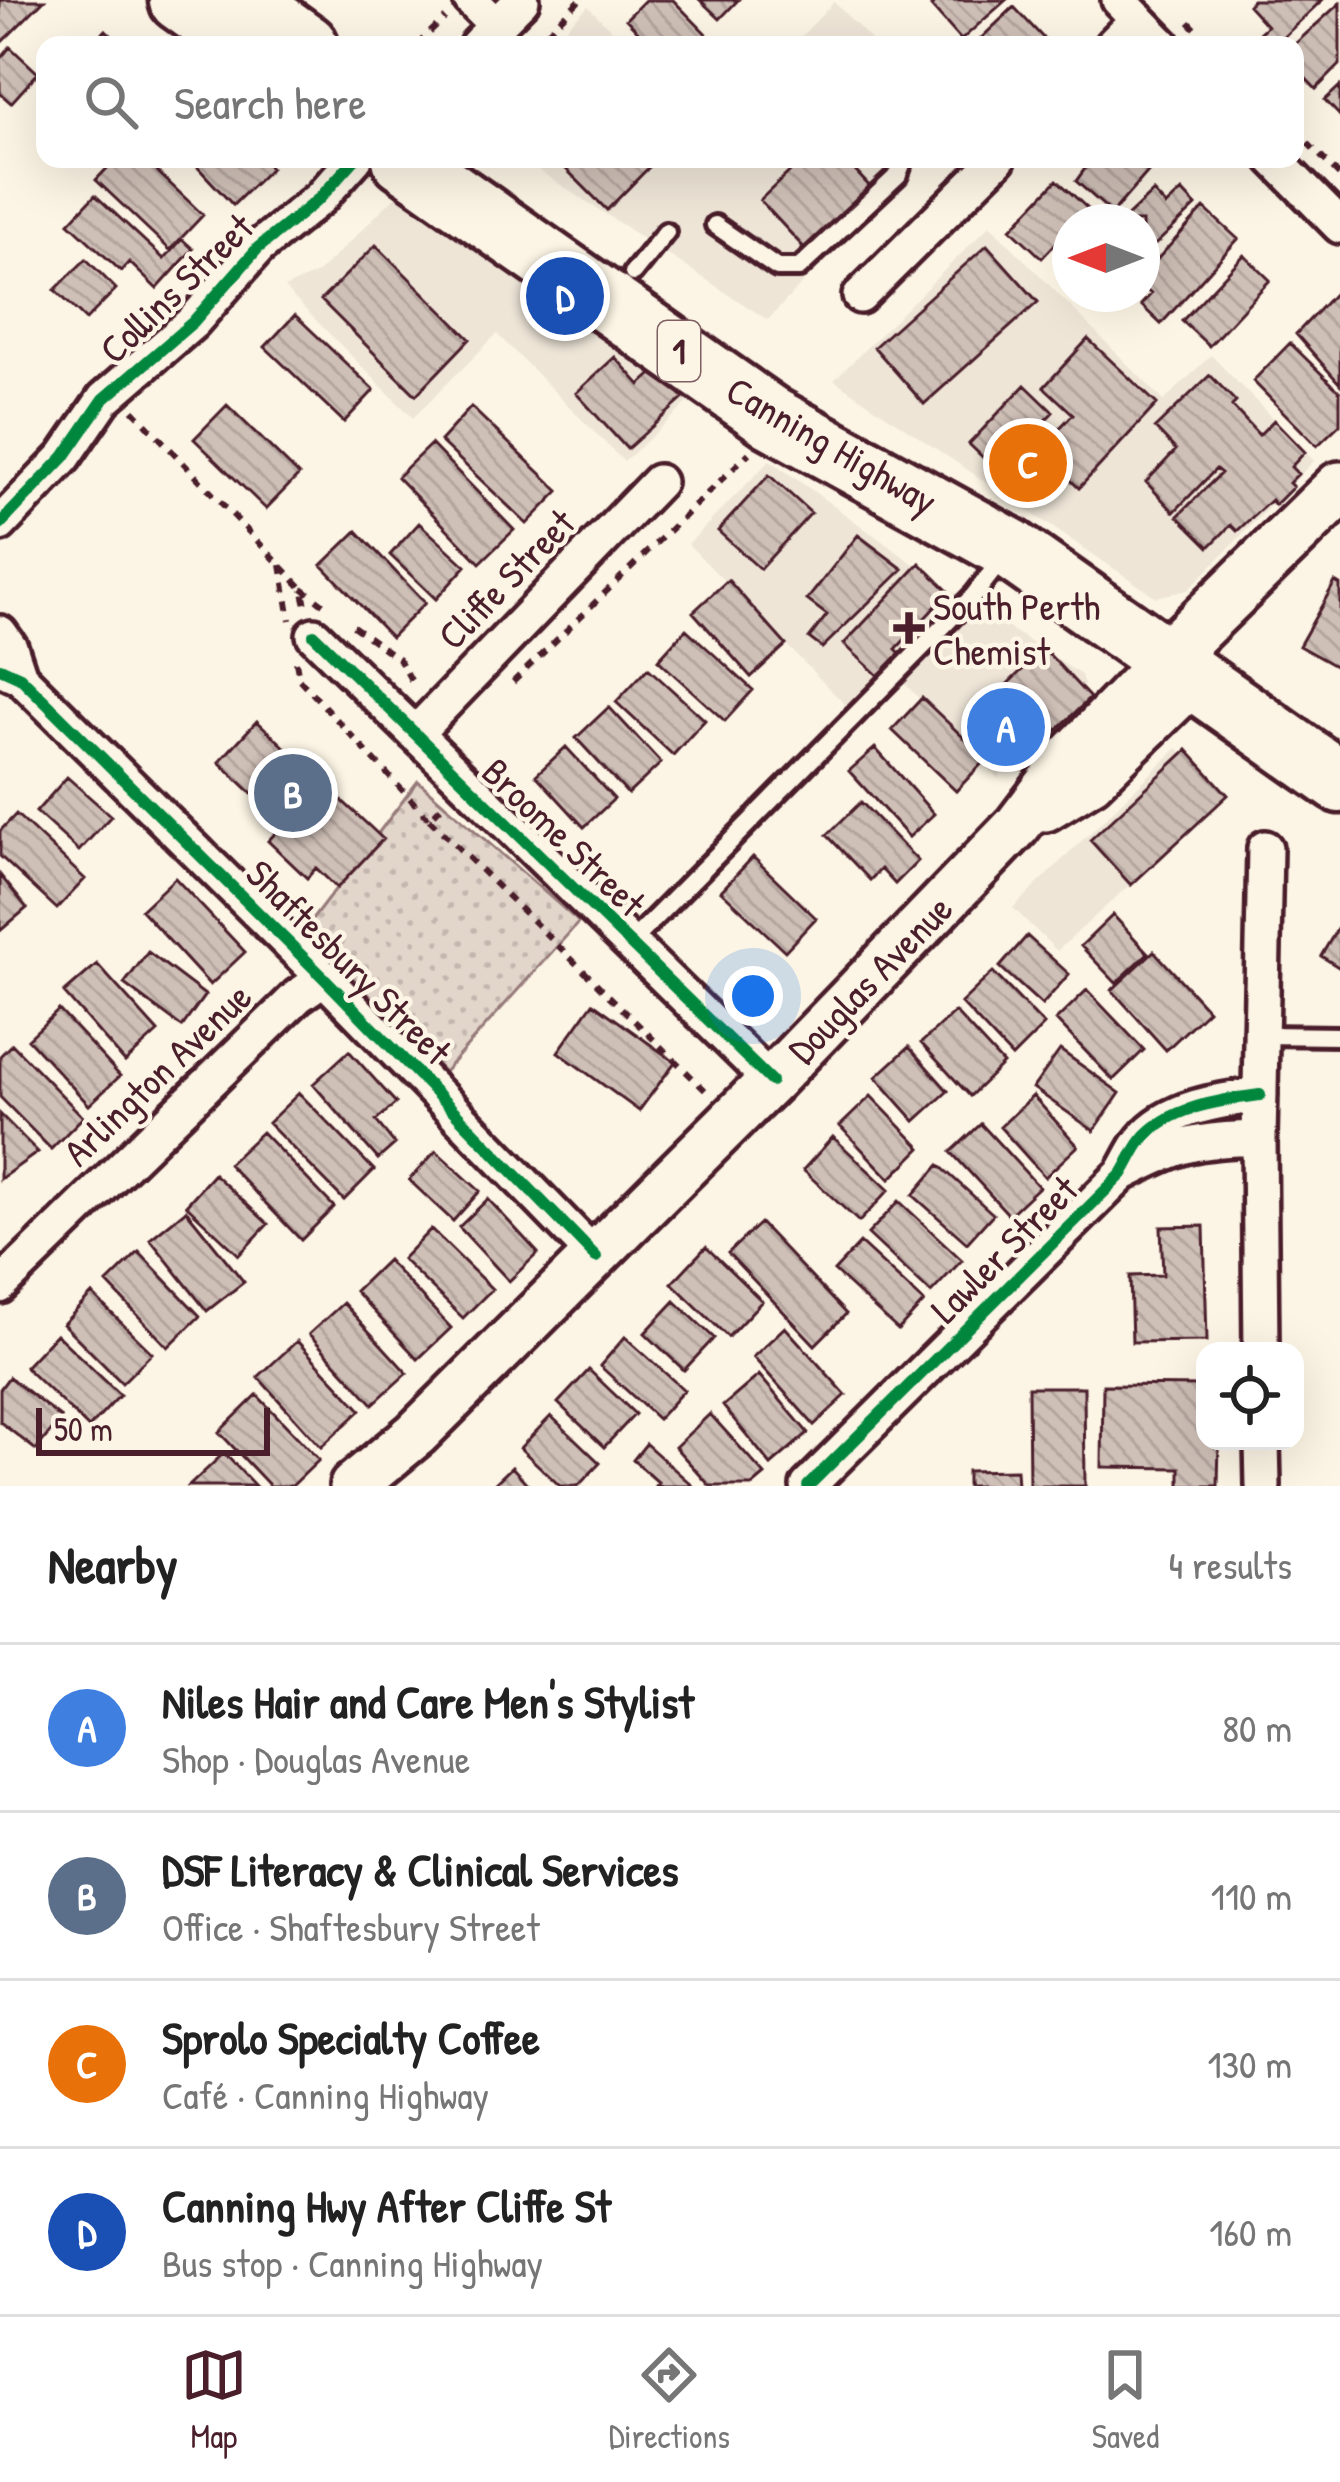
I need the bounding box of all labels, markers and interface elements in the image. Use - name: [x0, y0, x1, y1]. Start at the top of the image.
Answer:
- search box: [36, 36, 1304, 168]
- icon: search: [78, 69, 144, 135]
- text: Search here: [174, 72, 366, 133]
- street label: Collins Street: [87, 200, 265, 374]
- north arrow: [1052, 204, 1160, 312]
- pin: D: [526, 251, 604, 341]
- road number: 1: [658, 321, 700, 381]
- street label: Canning Highway: [717, 363, 947, 526]
- pin: C: [989, 418, 1067, 508]
- street label: Cliffe Street: [425, 496, 586, 660]
- place label: South Perth Chemist: [933, 579, 1100, 677]
- marker: South Perth Chemist: [896, 615, 922, 641]
- pin: A: [967, 682, 1045, 772]
- street label: Broome Street: [471, 745, 658, 928]
- pin: B: [254, 748, 332, 838]
- street label: Shaftesbury Street: [235, 847, 464, 1076]
- street label: Douglas Avenue: [776, 883, 964, 1075]
- your location: [723, 966, 783, 1026]
- street label: Arlington Avenue: [51, 970, 262, 1177]
- street label: Lawler Street: [918, 1163, 1089, 1334]
- map controls: [1196, 1342, 1304, 1450]
- button: locate: [1196, 1342, 1304, 1450]
- scale bar: [36, 1402, 270, 1455]
- text: 50 m: [54, 1407, 113, 1451]
- text: Nearby: [48, 1530, 178, 1599]
- text: 4 results: [1168, 1538, 1292, 1591]
- text: Niles Hair and Care Men's Stylist: [162, 1671, 694, 1732]
- text: A: [77, 1701, 97, 1754]
- text: 80 m: [1222, 1701, 1292, 1754]
- text: Shop · Douglas Avenue: [162, 1732, 470, 1785]
- text: DSF Literacy & Clinical Services: [162, 1839, 679, 1900]
- text: B: [77, 1869, 97, 1922]
- text: 110 m: [1211, 1869, 1292, 1922]
- text: Office · Shaftesbury Street: [162, 1900, 540, 1953]
- text: Sprolo Specialty Coffee: [162, 2007, 540, 2068]
- text: C: [76, 2037, 98, 2090]
- text: 130 m: [1207, 2037, 1292, 2090]
- text: Café · Canning Highway: [162, 2068, 489, 2121]
- text: Canning Hwy After Cliffe St: [162, 2175, 611, 2236]
- text: D: [78, 2205, 96, 2258]
- text: 160 m: [1209, 2205, 1292, 2258]
- text: Bus stop · Canning Highway: [162, 2236, 543, 2289]
- tab: Map: [181, 2342, 247, 2458]
- tab: Directions: [609, 2342, 730, 2458]
- tab: Saved: [1092, 2342, 1159, 2458]

